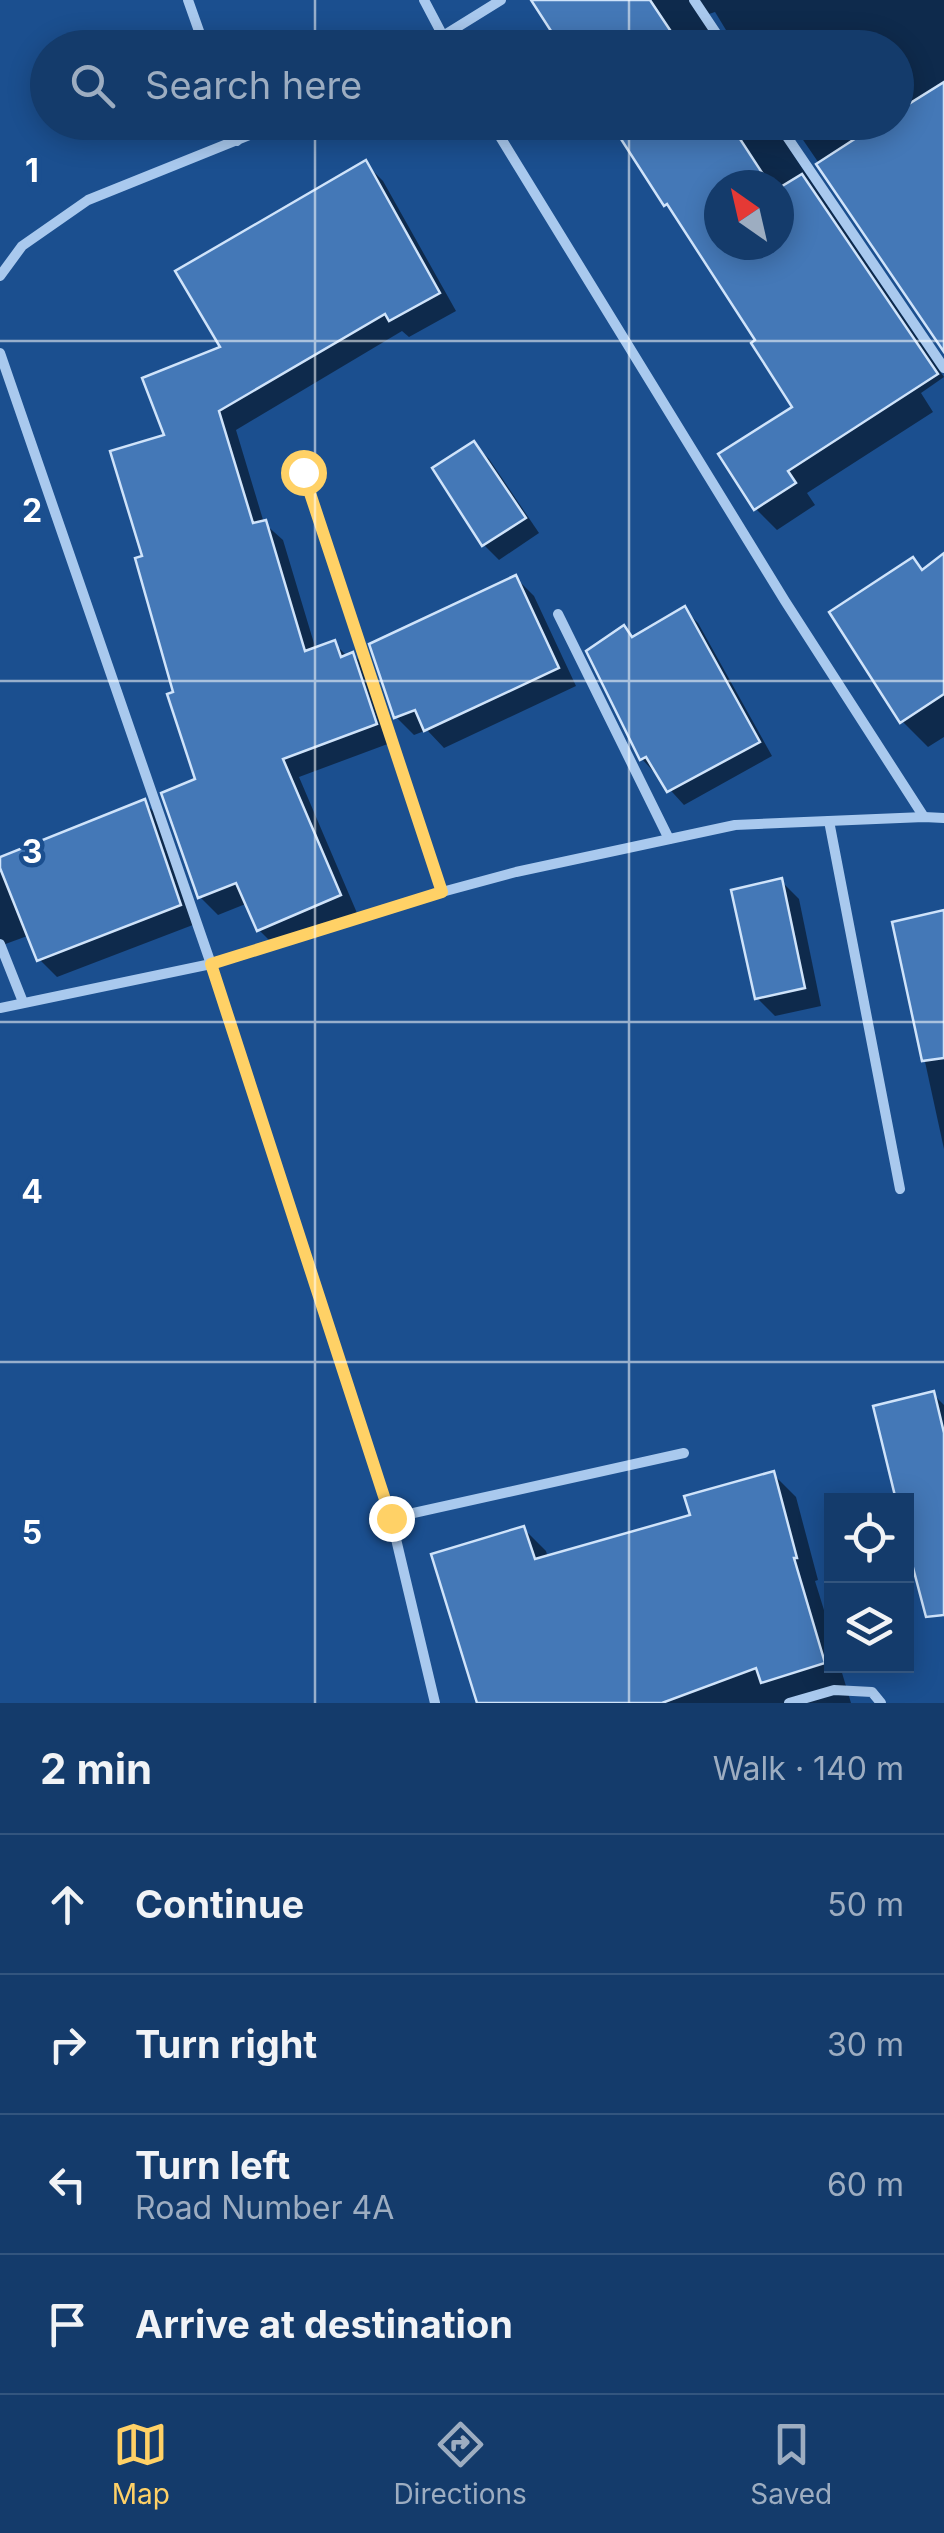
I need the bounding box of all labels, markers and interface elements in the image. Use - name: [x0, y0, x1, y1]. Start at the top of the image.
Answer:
- search box: [30, 30, 914, 140]
- icon: search: [65, 58, 120, 113]
- text: Search here: [145, 62, 362, 108]
- text: 1: [25, 151, 39, 190]
- north arrow: [704, 170, 794, 260]
- route start: [281, 450, 327, 496]
- text: 2: [22, 491, 42, 530]
- text: 3: [22, 832, 42, 871]
- text: 4: [21, 1172, 43, 1211]
- map controls: [824, 1493, 914, 1673]
- button: locate: [824, 1493, 914, 1583]
- route end: [369, 1496, 415, 1542]
- text: 5: [22, 1513, 42, 1552]
- button: layers: [824, 1583, 914, 1673]
- text: 2 min: [40, 1743, 152, 1794]
- text: Walk · 140 m: [713, 1749, 904, 1788]
- icon: ahead: [40, 1877, 95, 1932]
- text: Continue: [135, 1881, 304, 1927]
- text: 50 m: [827, 1885, 904, 1924]
- icon: right: [40, 2017, 95, 2072]
- text: Turn right: [135, 2021, 317, 2067]
- text: 30 m: [827, 2025, 904, 2064]
- text: Turn left: [135, 2142, 290, 2188]
- icon: left: [40, 2157, 95, 2212]
- text: 60 m: [827, 2165, 904, 2204]
- text: Road Number 4A: [135, 2188, 394, 2227]
- icon: arrive: [40, 2297, 95, 2352]
- text: Arrive at destination: [135, 2301, 513, 2347]
- tab: Map: [112, 2417, 170, 2511]
- tab: Directions: [393, 2417, 527, 2511]
- tab: Saved: [750, 2417, 832, 2511]

